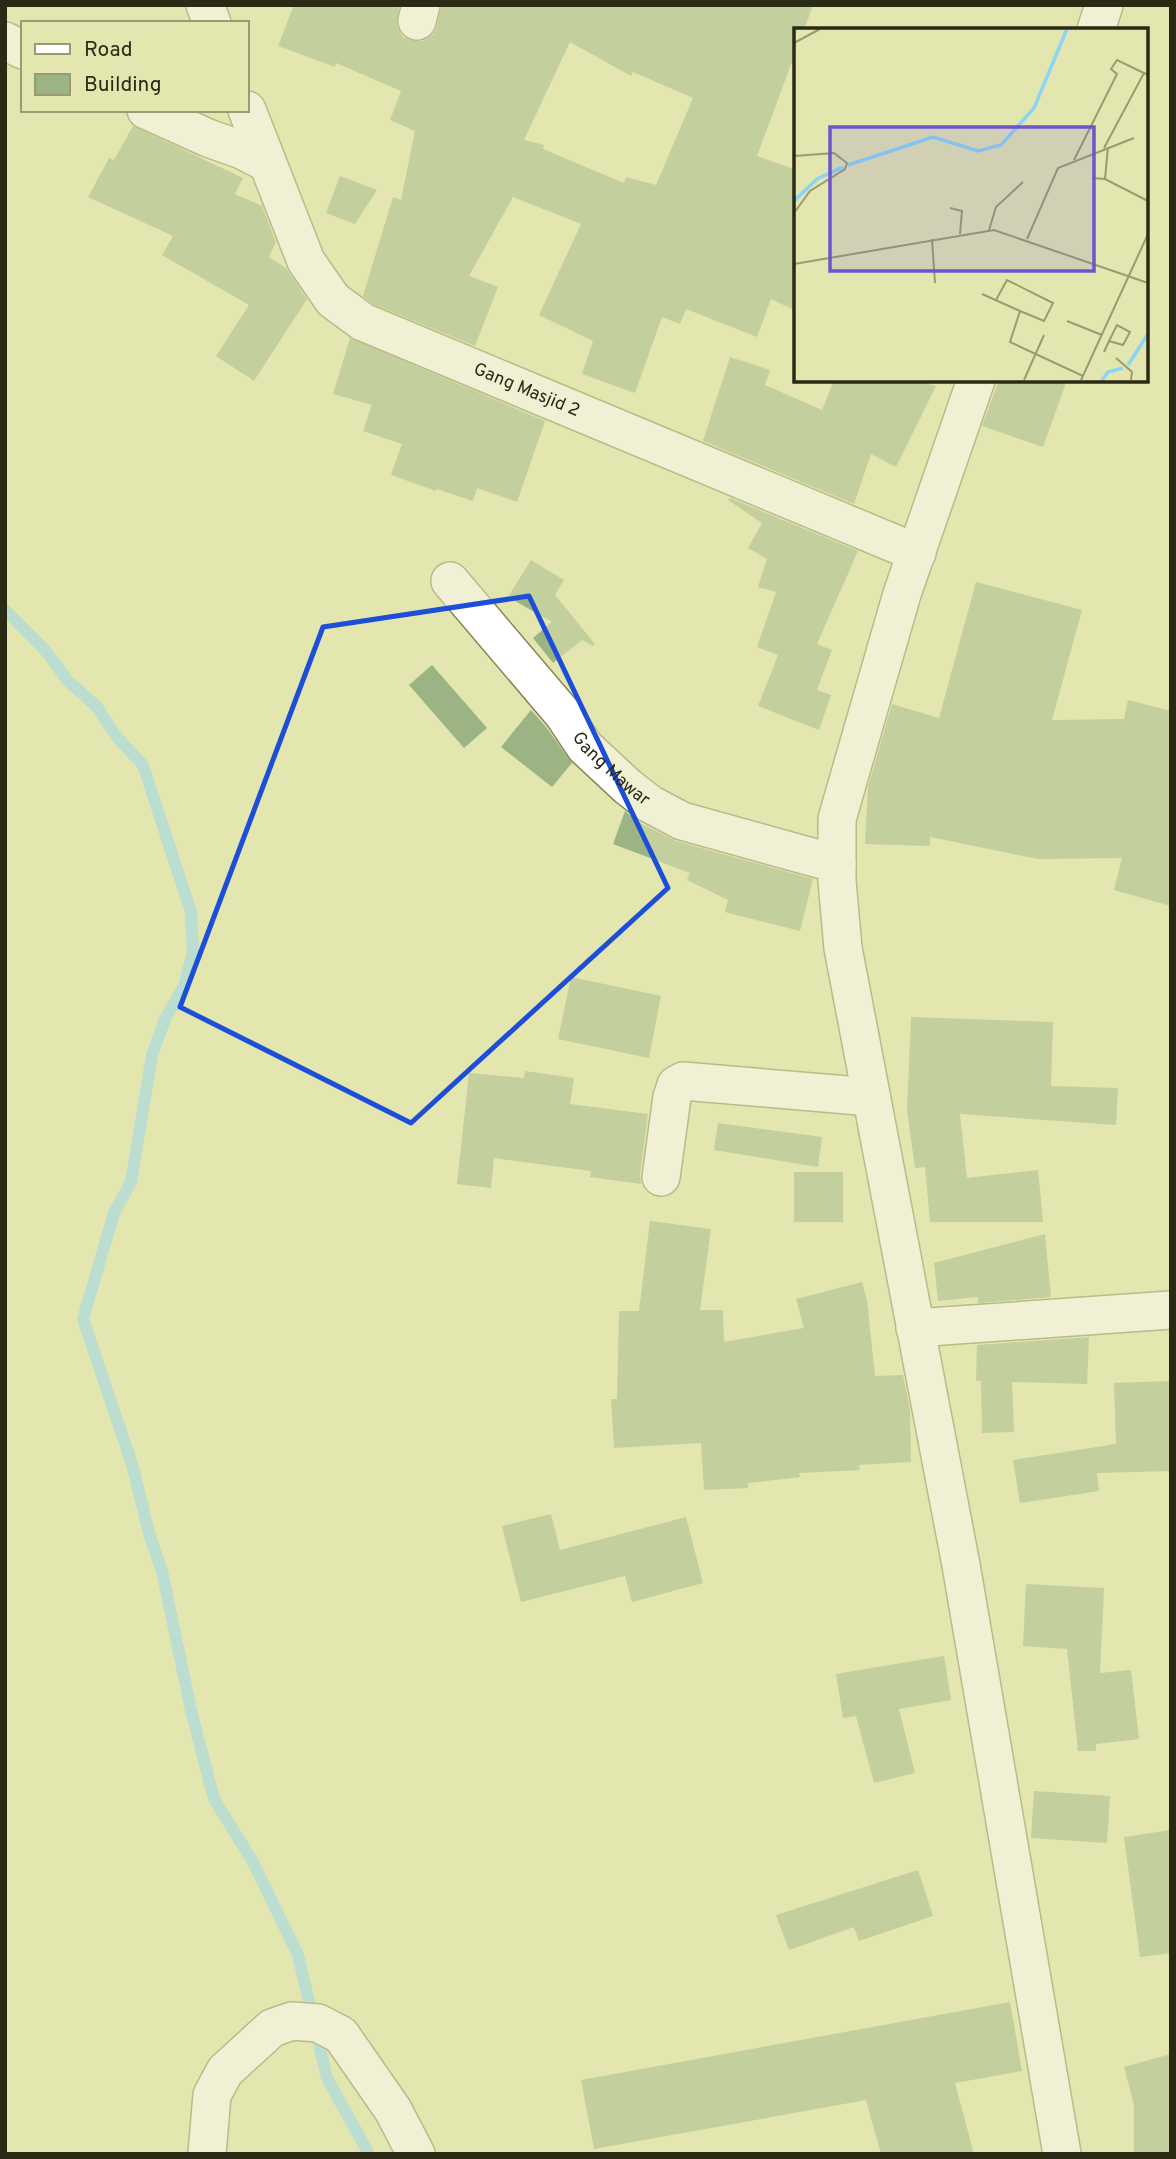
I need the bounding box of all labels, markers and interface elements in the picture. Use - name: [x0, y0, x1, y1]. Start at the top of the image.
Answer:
- legend: [21, 21, 248, 112]
- inset map: [794, 28, 1148, 382]
- text: Road: [84, 37, 133, 64]
- text: Building: [84, 72, 162, 99]
- street label: Gang Masjid 2: [470, 358, 583, 423]
- street label: Gang Mawar: [567, 727, 655, 811]

